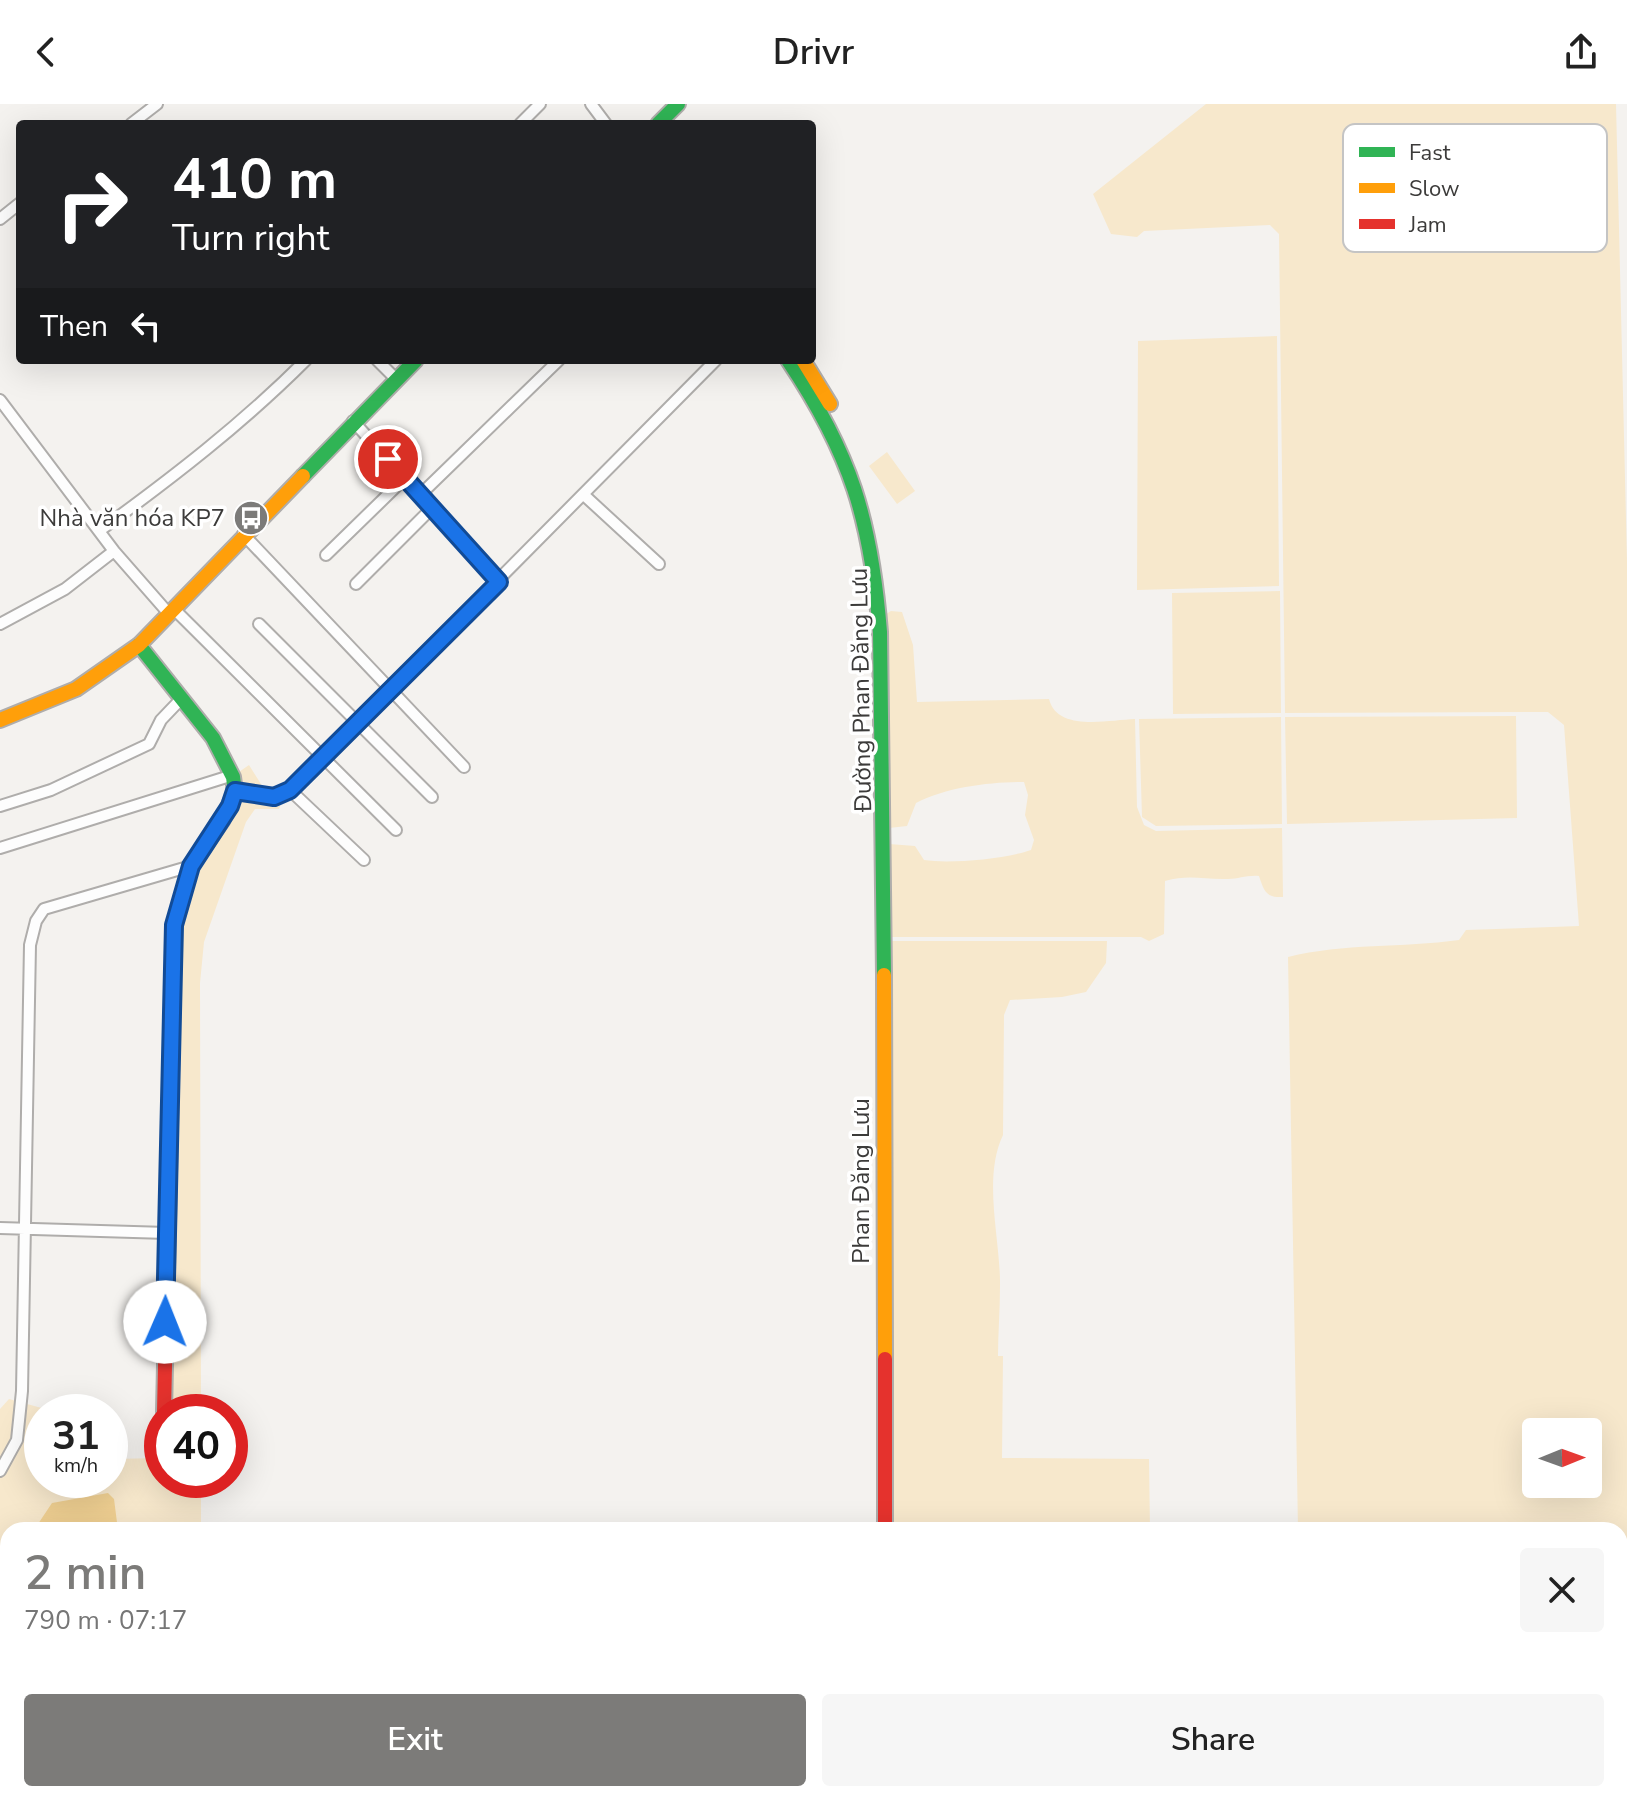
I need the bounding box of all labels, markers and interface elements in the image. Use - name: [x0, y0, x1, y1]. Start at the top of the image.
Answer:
- text: Drivr: [773, 28, 854, 77]
- icon: back: [24, 30, 68, 74]
- icon: share: [1559, 30, 1603, 74]
- legend: [1343, 124, 1607, 252]
- text: Fast: [1409, 138, 1451, 168]
- text: 410 m: [172, 141, 337, 218]
- icon: right: [40, 152, 144, 256]
- text: Slow: [1409, 174, 1460, 204]
- text: Jam: [1408, 210, 1447, 240]
- text: Turn right: [172, 214, 329, 263]
- icon: left: [124, 304, 168, 348]
- text: Then: [40, 306, 108, 347]
- pin: [354, 425, 422, 493]
- icon: arrive: [366, 437, 410, 481]
- bus stop icon: Nhà văn hóa KP7: [232, 499, 270, 537]
- place label: Nhà văn hóa KP7: [40, 502, 225, 534]
- street label: Đường Phan Đăng Lưu: [843, 568, 879, 813]
- street label: Phan Đăng Lưu: [845, 1098, 877, 1264]
- position arrow: [123, 1280, 207, 1364]
- speed limit sign: 40: [144, 1394, 248, 1498]
- text: 31: [52, 1409, 100, 1463]
- north arrow: [1522, 1418, 1602, 1498]
- map controls: [1522, 1418, 1602, 1498]
- text: km/h: [54, 1452, 98, 1479]
- text: 2 min: [24, 1540, 146, 1606]
- button: close: [1520, 1548, 1604, 1632]
- text: 790 m · 07:17: [24, 1603, 187, 1638]
- button: Exit: [24, 1694, 806, 1786]
- button: Share: [822, 1694, 1604, 1786]

